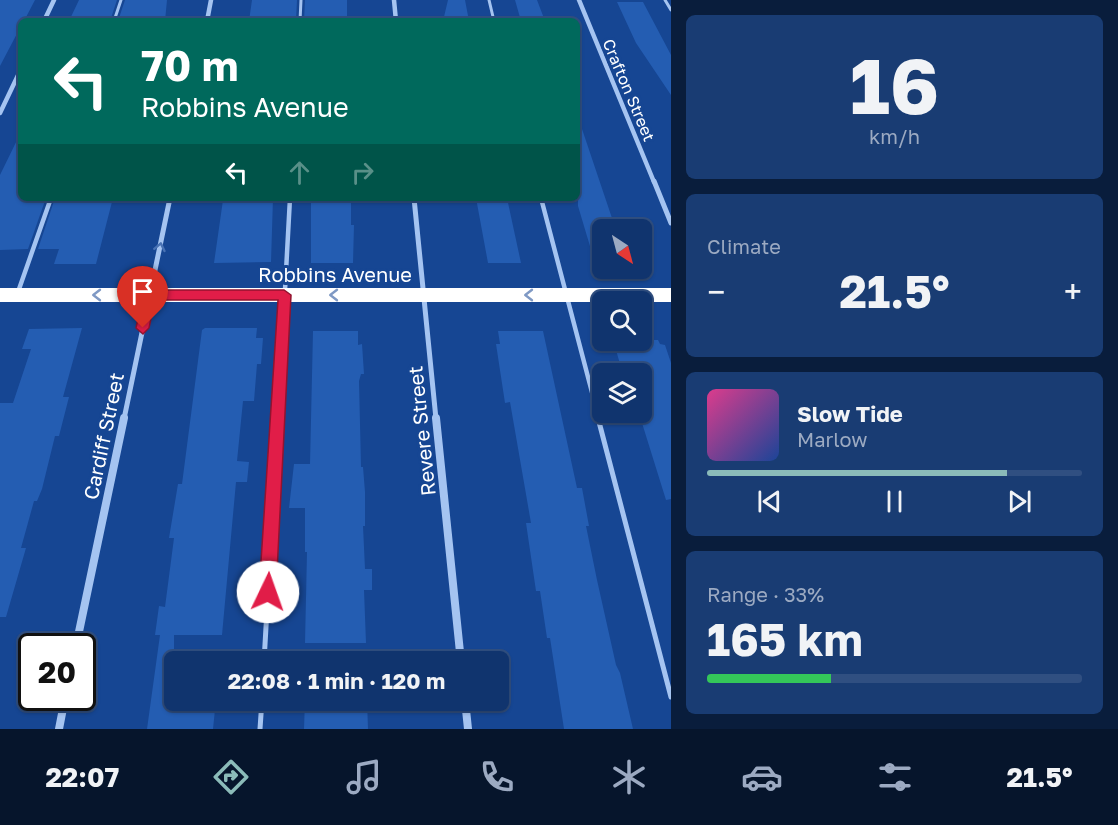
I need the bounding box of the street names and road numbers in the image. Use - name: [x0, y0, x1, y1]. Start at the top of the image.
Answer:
- street label: Crafton Street: [598, 36, 660, 144]
- street label: Robbins Avenue: [258, 262, 412, 286]
- street label: Revere Street: [402, 365, 440, 497]
- street label: Cardiff Street: [78, 370, 128, 502]

